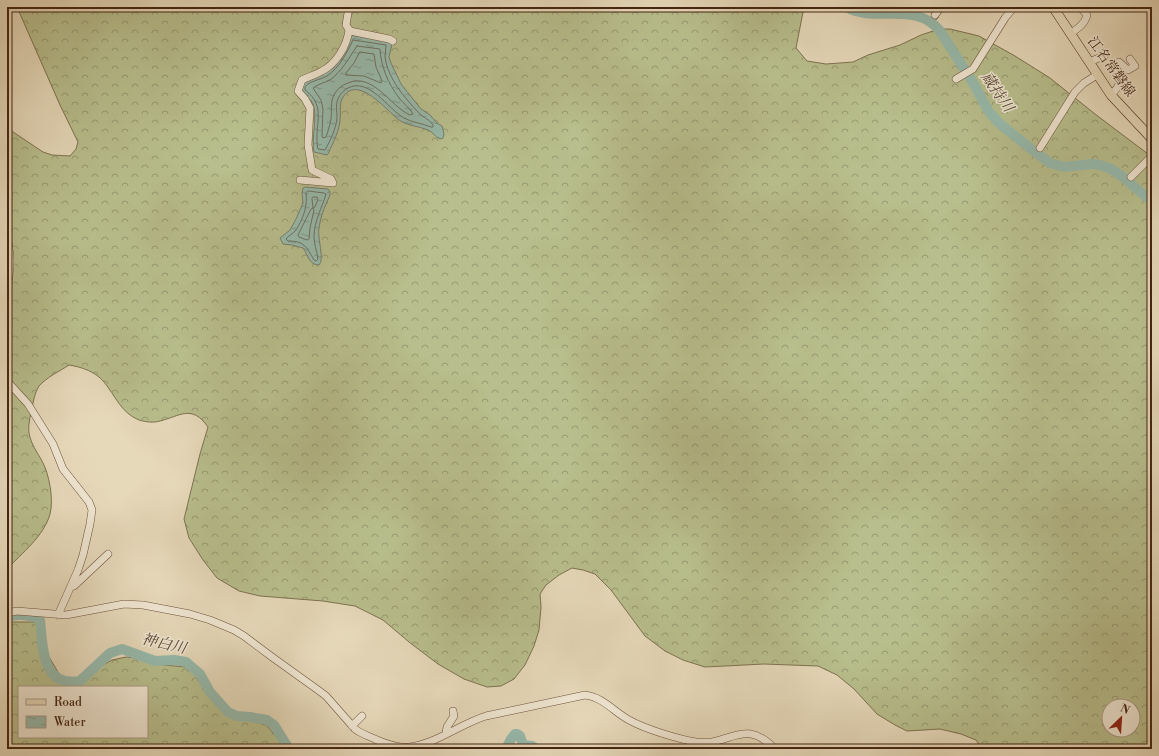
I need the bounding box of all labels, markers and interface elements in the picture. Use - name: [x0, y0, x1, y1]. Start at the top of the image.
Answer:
- street label: 江名常磐線: [1083, 33, 1139, 101]
- water label: 蔵持川: [976, 68, 1019, 118]
- water label: 神白川: [140, 630, 190, 659]
- legend: [18, 686, 148, 738]
- text: Road: [54, 695, 82, 710]
- north arrow: [1101, 698, 1141, 738]
- text: N: [1118, 702, 1132, 718]
- text: Water: [53, 715, 86, 730]

